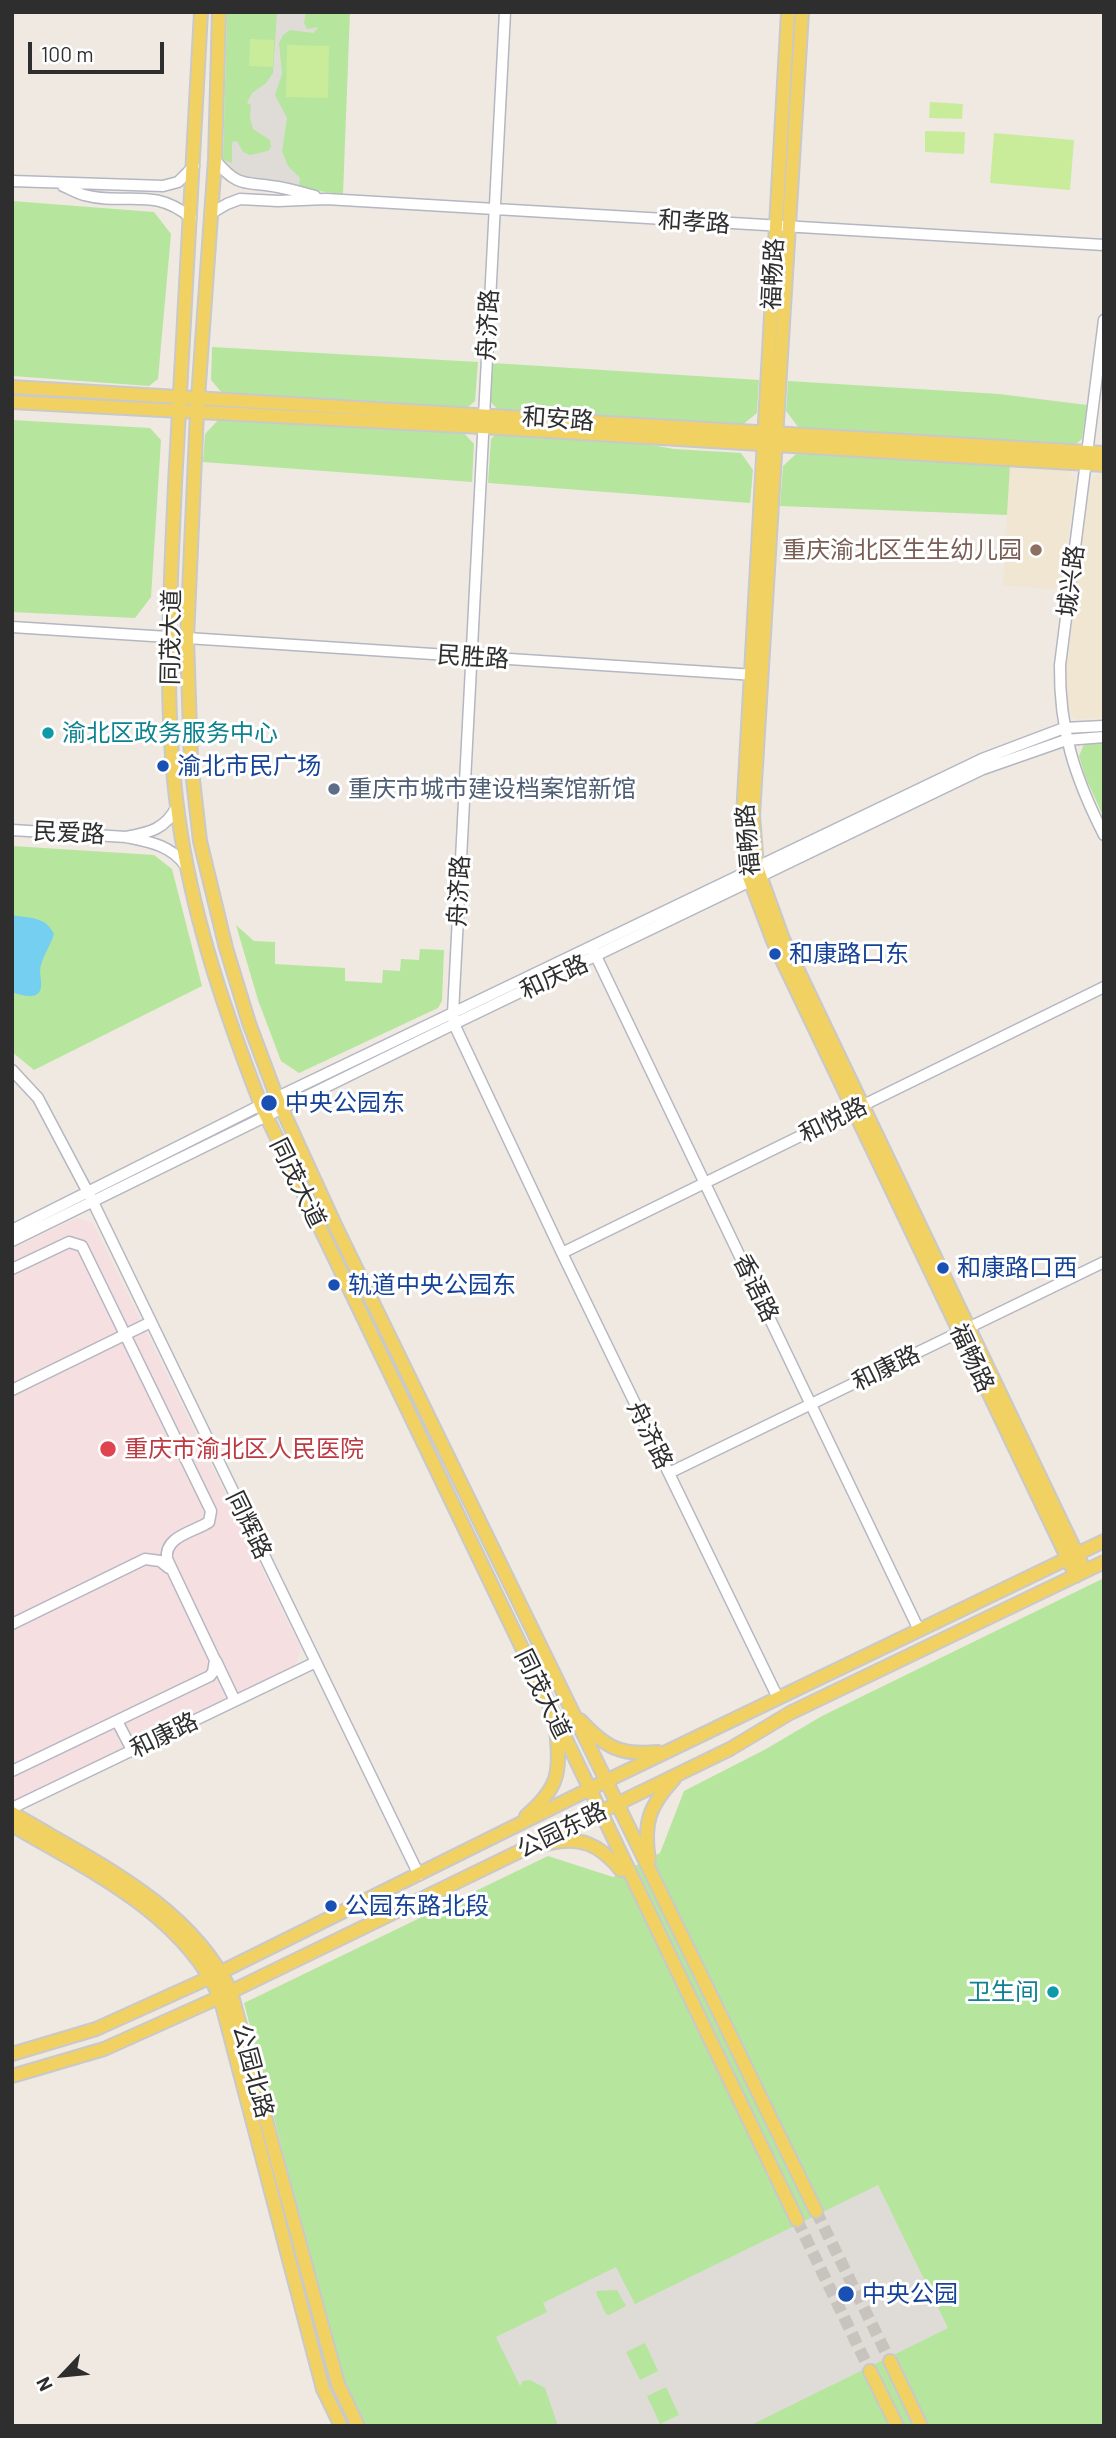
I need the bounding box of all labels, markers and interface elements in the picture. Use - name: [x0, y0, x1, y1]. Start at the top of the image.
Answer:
- scale bar: [32, 28, 168, 72]
- text: 100 m: [41, 41, 94, 66]
- street label: 和孝路: [657, 205, 731, 239]
- street label: 福畅路: [757, 237, 789, 311]
- street label: 舟济路: [472, 288, 504, 362]
- street label: 和安路: [521, 402, 595, 436]
- place label: 重庆渝北区生生幼儿园: [782, 536, 1022, 564]
- marker: 重庆渝北区生生幼儿园: [1028, 542, 1044, 558]
- street label: 城兴路: [1052, 544, 1090, 618]
- street label: 同茂大道: [156, 589, 186, 685]
- street label: 民胜路: [436, 640, 510, 674]
- place label: 渝北区政务服务中心: [62, 719, 278, 747]
- marker: 渝北区政务服务中心: [40, 725, 56, 741]
- place label: 渝北市民广场: [177, 752, 321, 780]
- marker: 渝北市民广场: [155, 758, 171, 774]
- place label: 重庆市城市建设档案馆新馆: [348, 775, 636, 803]
- marker: 重庆市城市建设档案馆新馆: [326, 781, 342, 797]
- street label: 福畅路: [731, 803, 765, 877]
- street label: 民爱路: [32, 817, 106, 849]
- street label: 舟济路: [443, 854, 475, 928]
- place label: 和康路口东: [789, 940, 909, 968]
- marker: 和康路口东: [767, 946, 783, 962]
- street label: 和庆路: [515, 949, 593, 1005]
- place label: 中央公园东: [285, 1089, 405, 1117]
- street label: 和悦路: [794, 1091, 872, 1149]
- marker: 中央公园东: [259, 1093, 279, 1113]
- street label: 同茂大道: [264, 1134, 332, 1232]
- street label: 香语路: [727, 1249, 785, 1327]
- place label: 和康路口西: [957, 1254, 1077, 1282]
- marker: 和康路口西: [935, 1260, 951, 1276]
- place label: 轨道中央公园东: [348, 1271, 516, 1299]
- marker: 轨道中央公园东: [326, 1277, 342, 1293]
- street label: 福畅路: [944, 1319, 1000, 1397]
- street label: 和康路: [847, 1339, 925, 1397]
- street label: 舟济路: [621, 1396, 679, 1474]
- place label: 重庆市渝北区人民医院: [124, 1435, 364, 1463]
- marker: 重庆市渝北区人民医院: [98, 1439, 118, 1459]
- street label: 同辉路: [220, 1486, 278, 1564]
- street label: 同茂大道: [509, 1645, 577, 1743]
- street label: 和康路: [125, 1706, 203, 1764]
- street label: 公园东路: [513, 1796, 611, 1864]
- place label: 公园东路北段: [345, 1892, 489, 1920]
- marker: 公园东路北段: [323, 1898, 339, 1914]
- place label: 卫生间: [967, 1978, 1039, 2006]
- marker: 卫生间: [1045, 1984, 1061, 2000]
- street label: 公园北路: [227, 2021, 279, 2121]
- place label: 中央公园: [862, 2280, 958, 2308]
- marker: 中央公园: [836, 2284, 856, 2304]
- north arrow: [28, 2340, 98, 2410]
- text: N: [31, 2374, 57, 2395]

